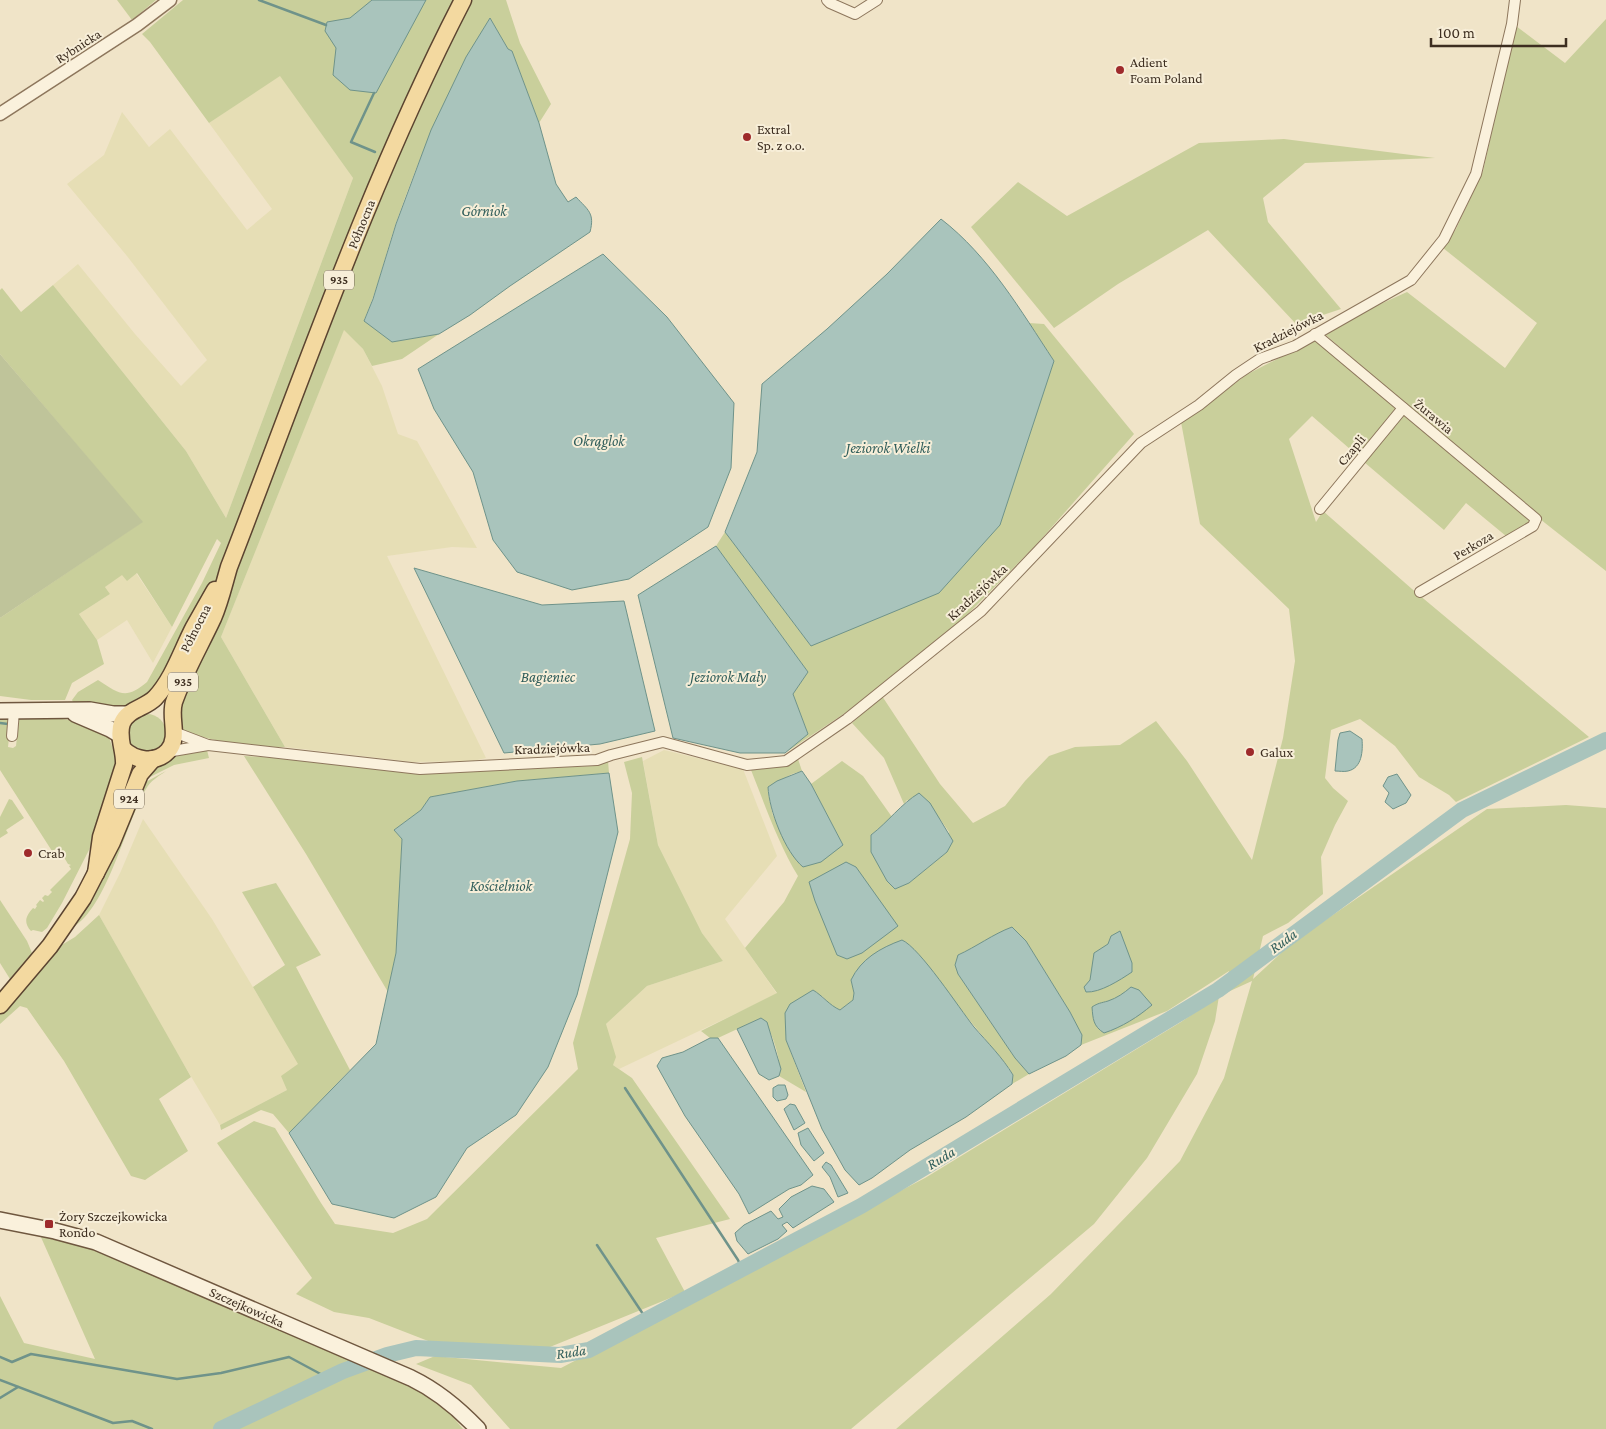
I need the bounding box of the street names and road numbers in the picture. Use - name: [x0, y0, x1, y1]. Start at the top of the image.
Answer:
- street label: Rybnicka: [52, 25, 104, 67]
- street label: Północna: [344, 197, 378, 251]
- road number: 935: [324, 270, 354, 290]
- street label: Kradziejówka: [1250, 306, 1326, 356]
- street label: Żurawia: [1411, 395, 1457, 437]
- street label: Czapli: [1334, 431, 1369, 469]
- street label: Perkoza: [1450, 527, 1496, 563]
- street label: Kradziejówka: [944, 560, 1011, 625]
- street label: Północna: [176, 601, 214, 655]
- road number: 935: [168, 672, 198, 692]
- street label: Kradziejówka: [514, 739, 591, 758]
- road number: 924: [114, 790, 144, 809]
- street label: Szczejkowicka: [207, 1283, 287, 1332]

